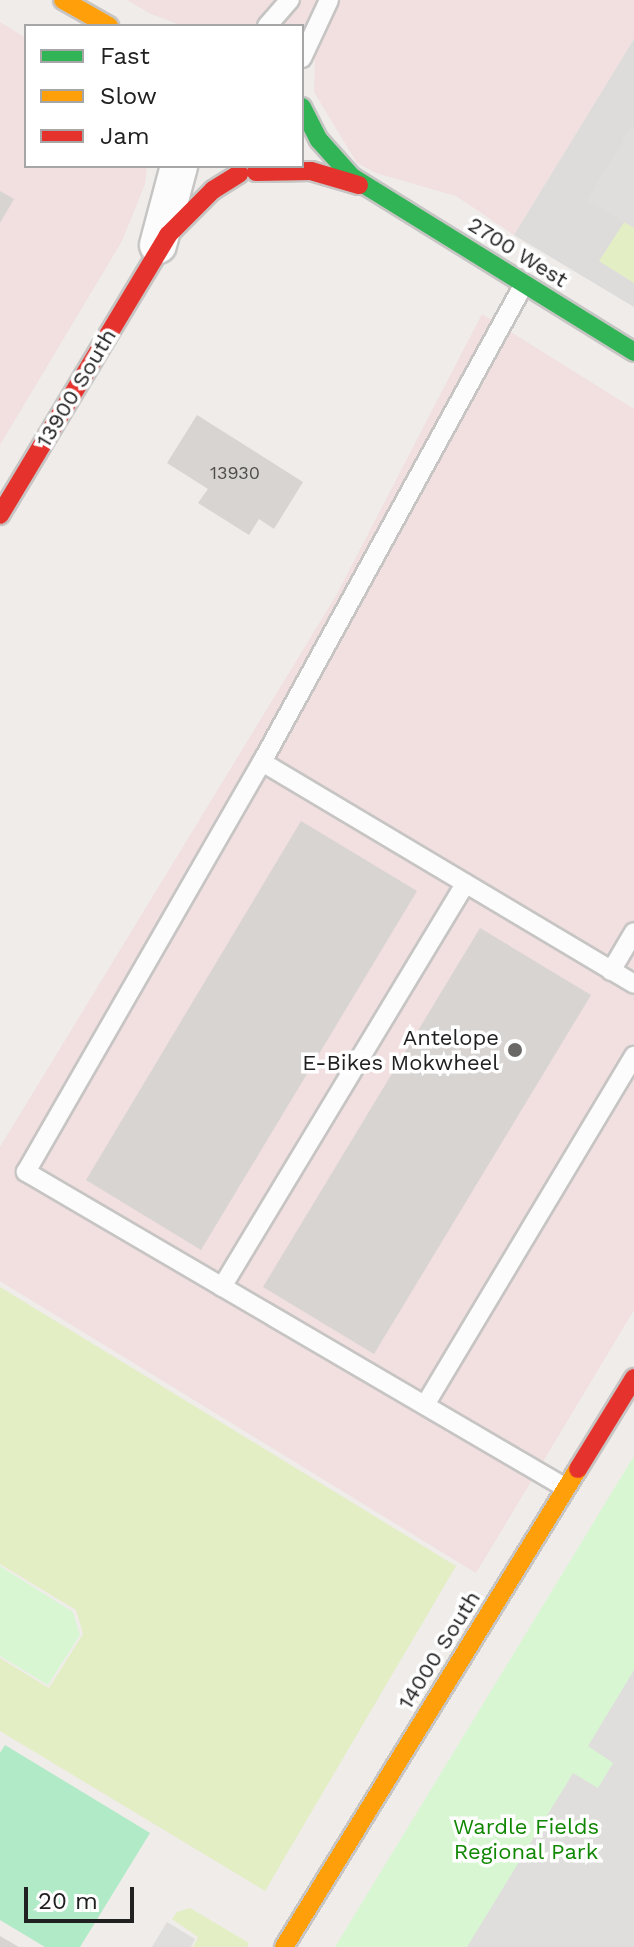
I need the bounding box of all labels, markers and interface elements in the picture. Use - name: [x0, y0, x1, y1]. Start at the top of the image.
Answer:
- legend: [24, 24, 304, 168]
- text: Fast: [100, 42, 150, 70]
- text: Slow: [100, 82, 157, 110]
- text: Jam: [100, 122, 150, 150]
- street label: 2700 West: [463, 211, 573, 293]
- street label: 13900 South: [30, 324, 122, 452]
- house number: 13930: [210, 462, 260, 484]
- place label: Antelope E-Bikes Mokwheel: [302, 1024, 499, 1076]
- marker: Antelope E-Bikes Mokwheel: [506, 1041, 524, 1059]
- street label: 14000 South: [392, 1586, 486, 1714]
- park label: Wardle Fields Regional Park: [453, 1813, 599, 1864]
- scale bar: [28, 1871, 138, 1921]
- text: 20 m: [38, 1887, 98, 1915]

